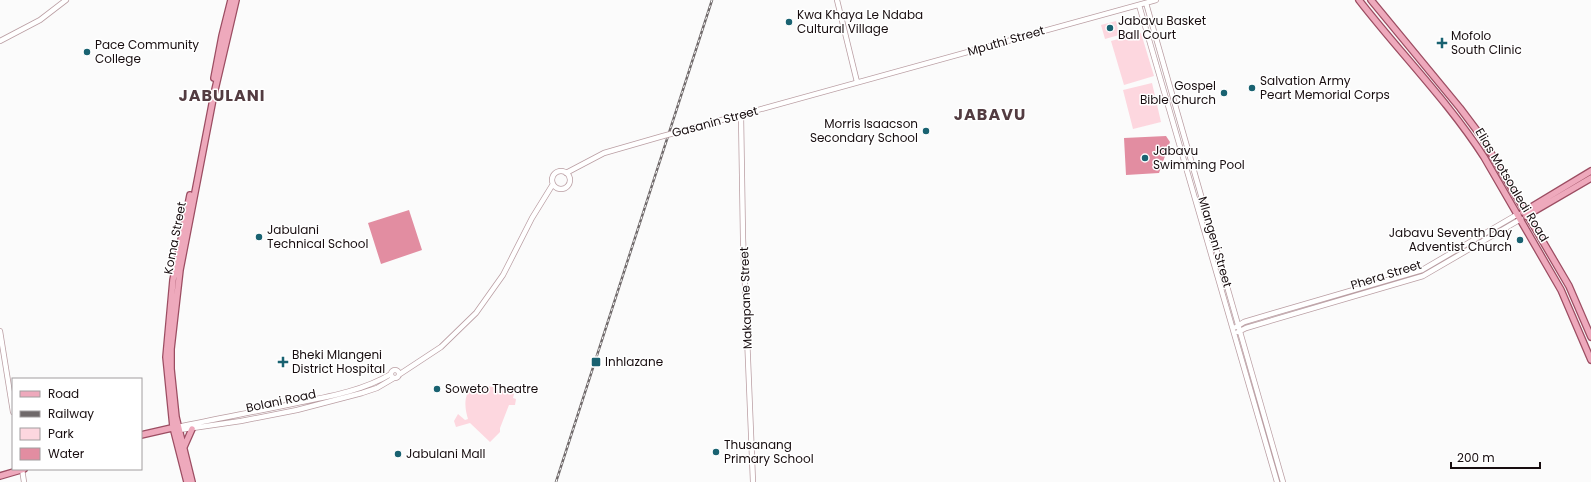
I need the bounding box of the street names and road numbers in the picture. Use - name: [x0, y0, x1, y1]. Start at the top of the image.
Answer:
- street label: Mputhi Street: [965, 21, 1046, 60]
- street label: Gasanin Street: [670, 102, 760, 141]
- street label: Elias Motsoaledi Road: [1472, 125, 1553, 245]
- street label: Mlangeni Street: [1194, 195, 1237, 289]
- street label: Koma Street: [159, 200, 190, 276]
- street label: Makapane Street: [735, 247, 756, 349]
- street label: Phera Street: [1348, 256, 1423, 293]
- street label: Bolani Road: [244, 385, 317, 416]

